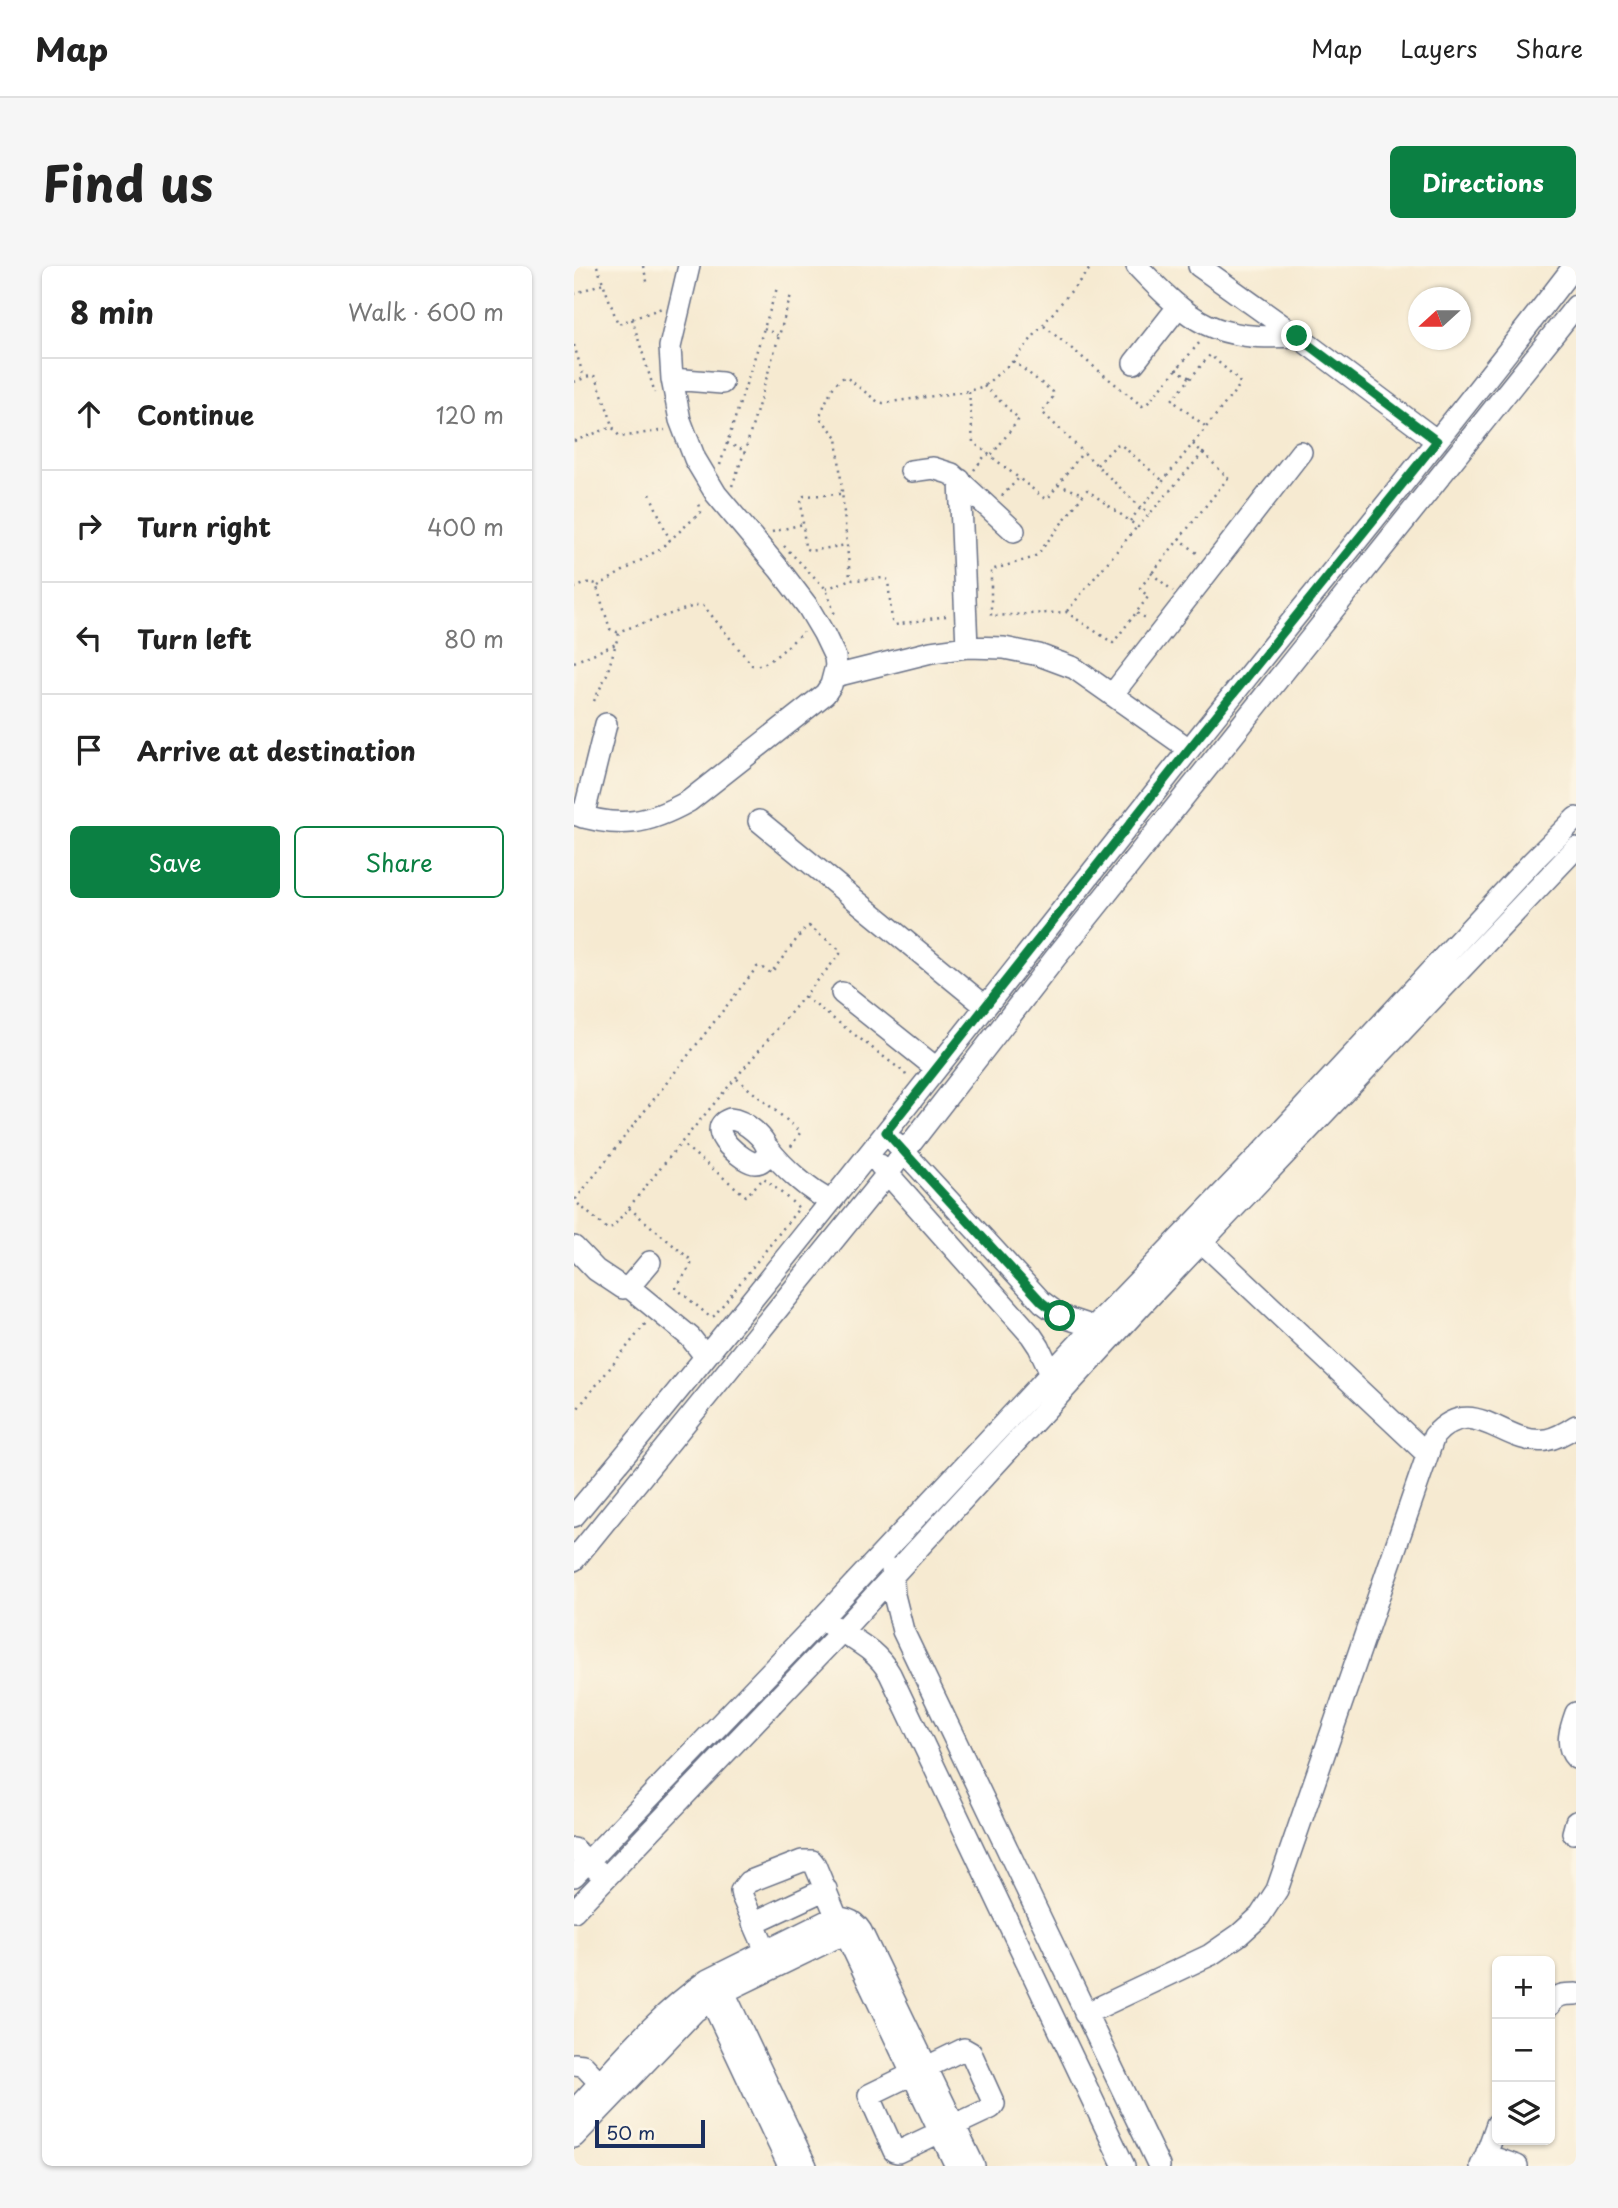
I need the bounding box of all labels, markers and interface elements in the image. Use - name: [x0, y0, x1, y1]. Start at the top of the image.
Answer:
- text: Map: [35, 23, 108, 73]
- text: Map: [1311, 30, 1362, 66]
- text: Layers: [1400, 30, 1477, 66]
- text: Share: [1515, 30, 1583, 66]
- text: Find us: [42, 145, 213, 219]
- button: Directions: [1390, 146, 1576, 218]
- north arrow: [1408, 287, 1471, 350]
- text: 8 min: [70, 289, 154, 334]
- text: Walk · 600 m: [348, 294, 504, 329]
- route end: [1281, 320, 1312, 351]
- icon: ahead: [70, 395, 108, 433]
- text: Continue: [137, 395, 254, 434]
- text: 120 m: [436, 397, 504, 432]
- icon: right: [70, 507, 108, 545]
- text: Turn right: [137, 507, 271, 546]
- text: 400 m: [427, 509, 504, 544]
- icon: left: [70, 619, 108, 657]
- text: Turn left: [137, 619, 252, 658]
- text: 80 m: [444, 621, 504, 656]
- icon: arrive: [70, 731, 108, 769]
- text: Arrive at destination: [137, 731, 416, 770]
- button: Save: [70, 826, 280, 898]
- button: Share: [294, 826, 504, 898]
- route start: [1044, 1300, 1075, 1331]
- map controls: [1492, 1956, 1555, 2145]
- button: +: [1492, 1956, 1555, 2019]
- button: −: [1492, 2019, 1555, 2082]
- button: layers: [1492, 2082, 1555, 2145]
- scale bar: [595, 2117, 705, 2149]
- text: 50 m: [606, 2118, 655, 2146]

